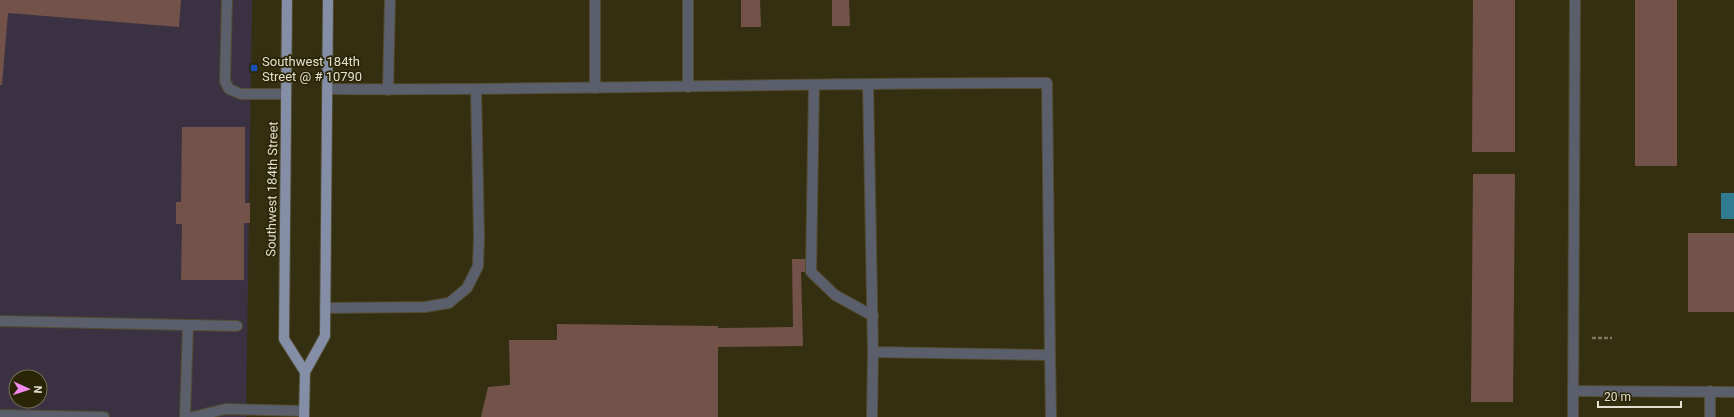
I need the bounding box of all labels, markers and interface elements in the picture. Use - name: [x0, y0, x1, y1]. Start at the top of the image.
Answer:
- place label: Southwest 184th Street @ # 10790: [262, 54, 362, 84]
- marker: Southwest 184th Street @ # 10790: [249, 63, 259, 73]
- street label: Southwest 184th Street: [263, 121, 281, 257]
- north arrow: [8, 369, 48, 409]
- scale bar: [1598, 383, 1681, 409]
- text: N: [31, 385, 44, 394]
- text: 20 m: [1604, 390, 1631, 404]

